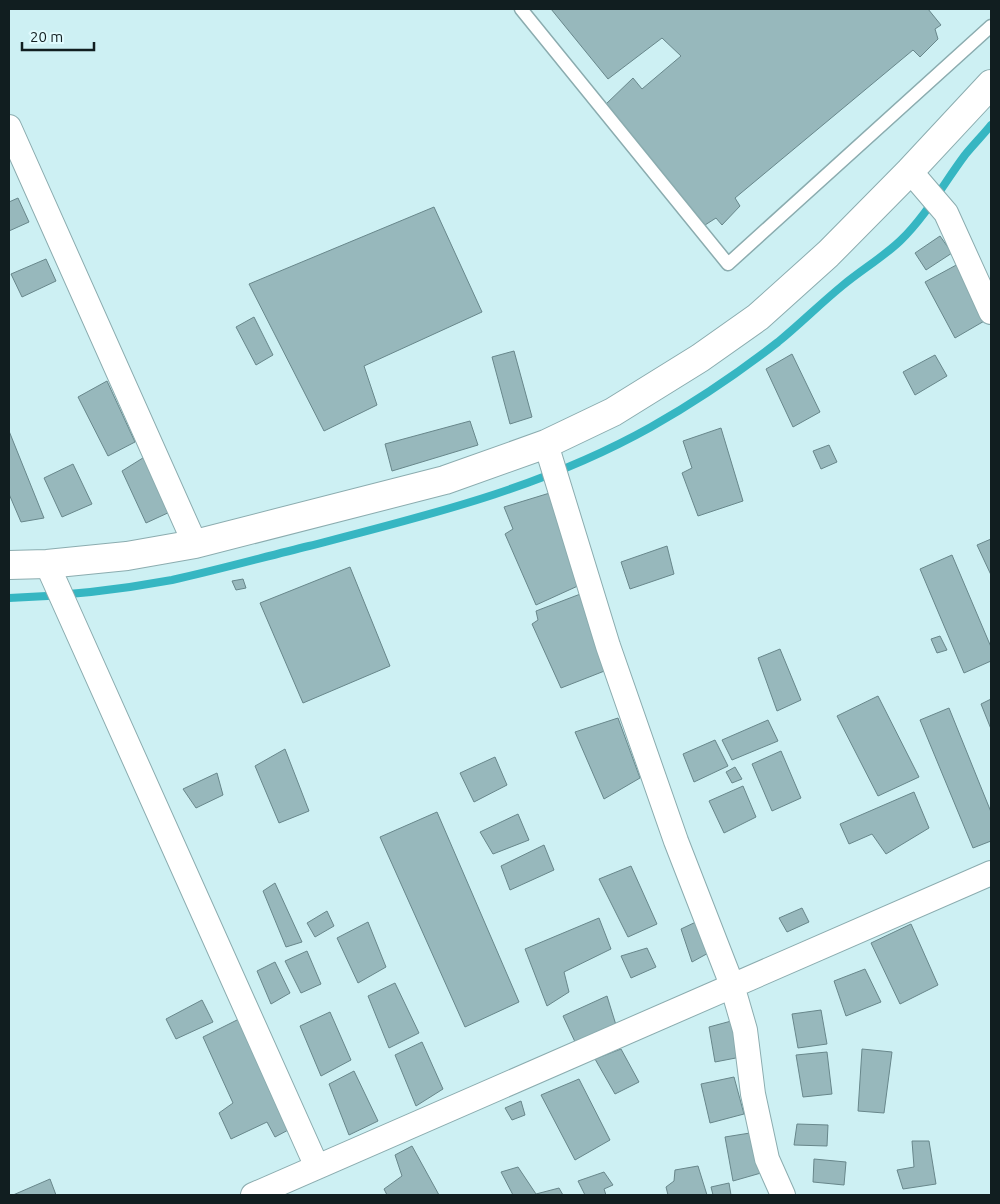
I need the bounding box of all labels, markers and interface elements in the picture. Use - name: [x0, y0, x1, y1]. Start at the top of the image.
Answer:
- scale bar: [22, 20, 95, 52]
- text: 20 m: [30, 28, 63, 45]

